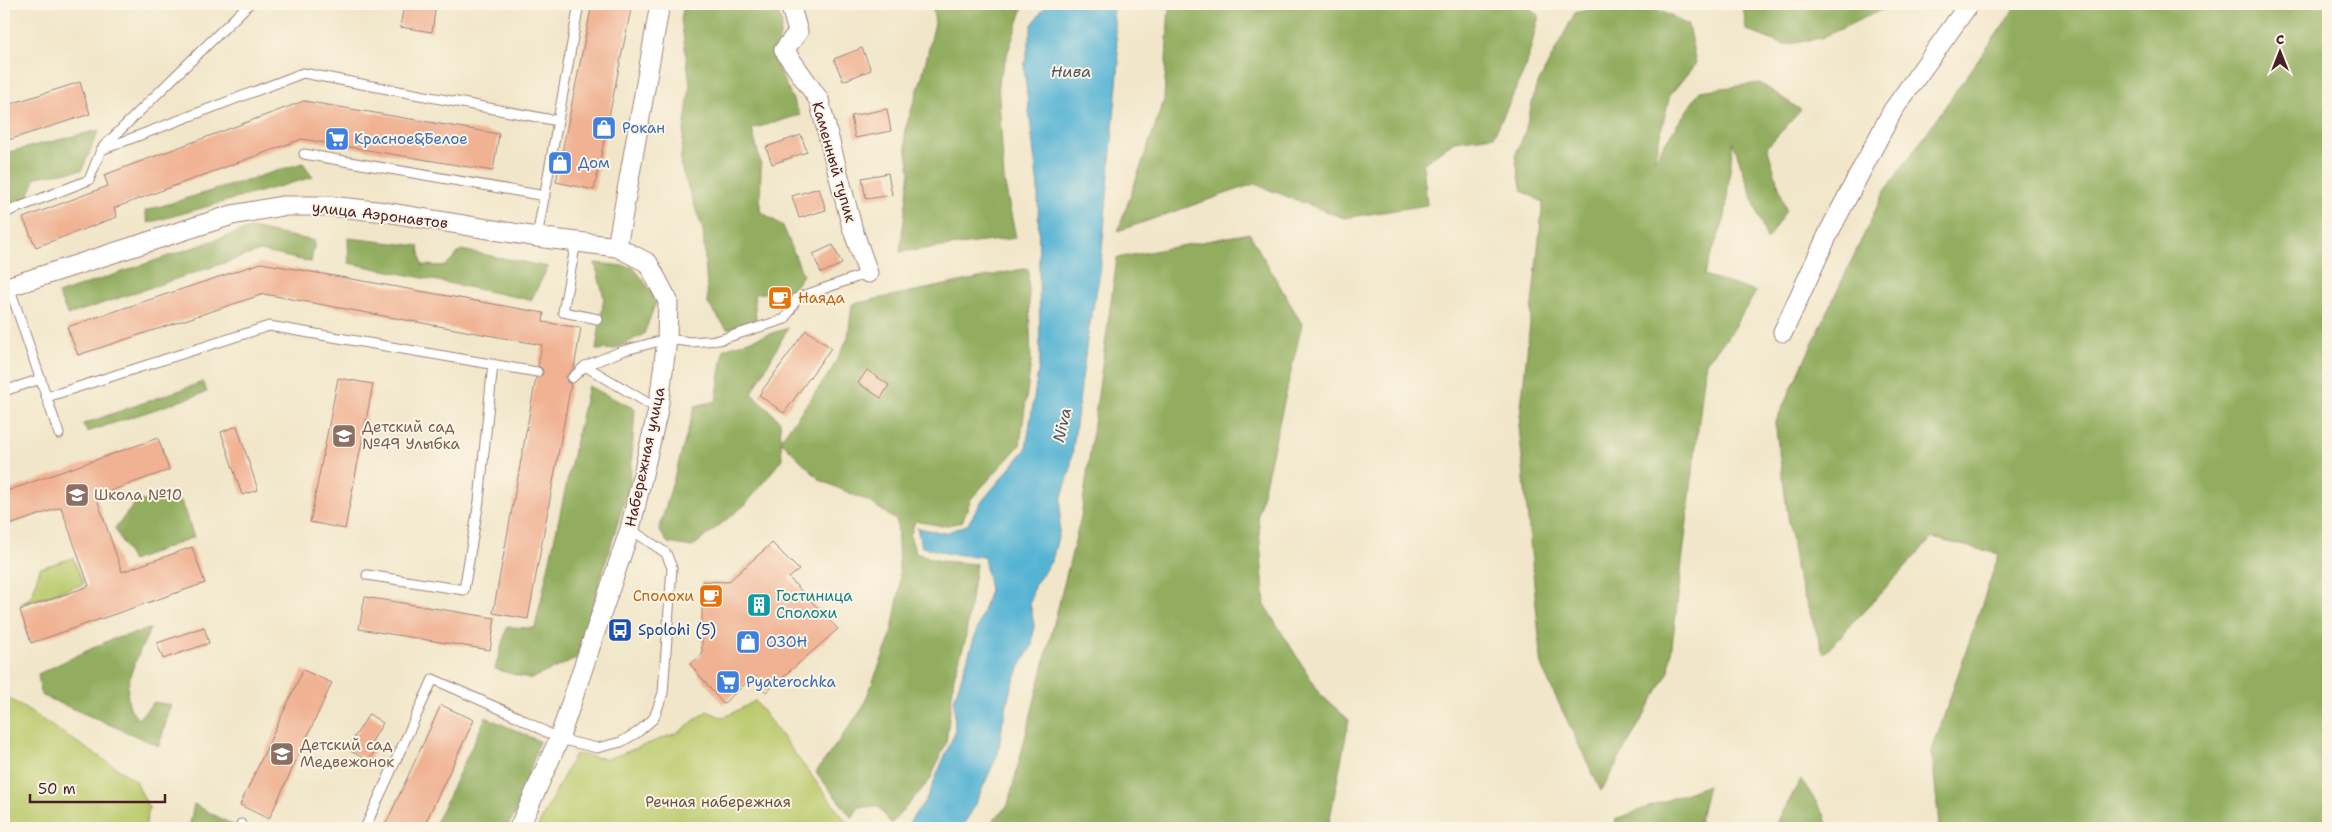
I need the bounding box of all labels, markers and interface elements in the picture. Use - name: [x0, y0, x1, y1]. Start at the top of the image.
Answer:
- north arrow: [2254, 28, 2304, 78]
- text: С: [2276, 30, 2284, 48]
- water label: Нива: [1051, 61, 1091, 82]
- street label: Каменный тупик: [807, 99, 861, 225]
- shop icon: Рокан: [591, 115, 617, 141]
- place label: Рокан: [622, 118, 665, 138]
- supermarket icon: Красное&Белое: [324, 126, 350, 152]
- place label: Красное&Белое: [354, 129, 468, 149]
- shop icon: Дом: [547, 150, 573, 176]
- place label: Дом: [578, 153, 610, 173]
- street label: улица Аэронавтов: [311, 197, 449, 233]
- cafe icon: Наяда: [767, 285, 793, 311]
- place label: Наяда: [798, 288, 846, 308]
- street label: Набережная улица: [620, 385, 670, 529]
- water label: Niva: [1048, 406, 1076, 444]
- place label: Детский сад №49 Улыбка: [362, 417, 461, 454]
- school or university icon: Детский сад №49 Улыбка: [331, 423, 357, 449]
- school or university icon: Школа №10: [64, 482, 90, 508]
- place label: Школа №10: [94, 485, 182, 505]
- cafe icon: Сполохи: [698, 583, 724, 609]
- place label: Сполохи: [633, 586, 694, 606]
- place label: Гостиница Сполохи: [776, 586, 853, 623]
- building icon: Гостиница Сполохи: [746, 592, 772, 618]
- bus stop icon: Spolohi (5): [607, 617, 633, 643]
- place label: Spolohi (5): [638, 620, 716, 640]
- shop icon: ОЗОН: [735, 629, 761, 655]
- place label: ОЗОН: [766, 632, 808, 652]
- supermarket icon: Pyaterochka: [715, 669, 741, 695]
- place label: Pyaterochka: [746, 672, 837, 692]
- place label: Детский сад Медвежонок: [300, 735, 394, 772]
- school or university icon: Детский сад Медвежонок: [269, 741, 295, 767]
- scale bar: [30, 772, 165, 804]
- text: 50 m: [38, 779, 76, 799]
- park label: Речная набережная: [645, 792, 791, 812]

